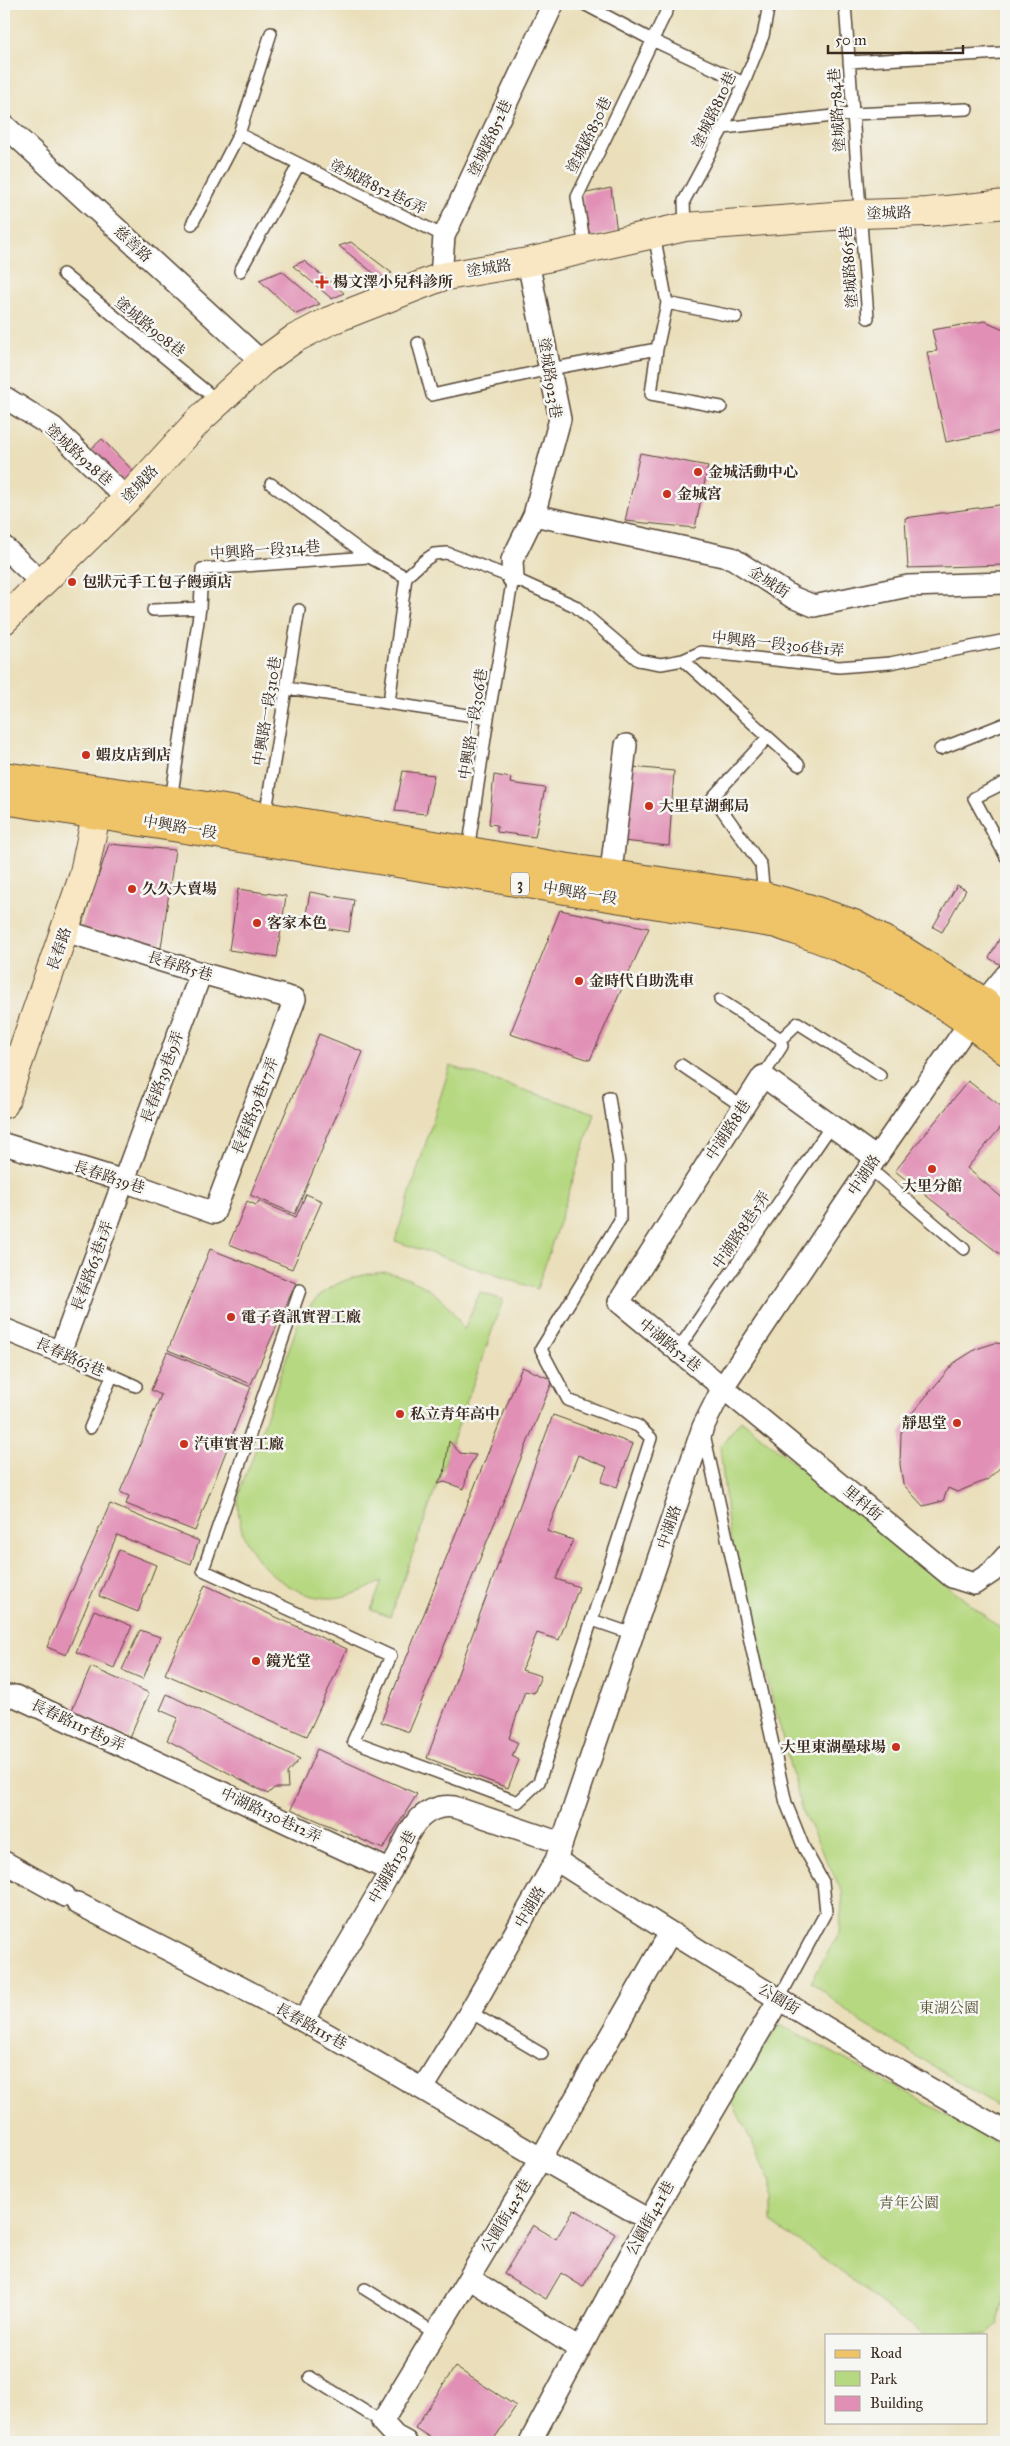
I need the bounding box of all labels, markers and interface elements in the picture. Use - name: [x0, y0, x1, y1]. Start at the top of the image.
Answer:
- scale bar: [828, 22, 962, 54]
- text: 50 m: [835, 31, 867, 49]
- street label: 塗城路784巷: [825, 67, 849, 153]
- street label: 塗城路810巷: [688, 69, 740, 151]
- street label: 塗城路830巷: [563, 94, 615, 176]
- street label: 塗城路852巷: [464, 97, 516, 179]
- street label: 塗城路852巷6弄: [327, 156, 429, 218]
- street label: 塗城路: [866, 203, 912, 223]
- street label: 慈善路: [110, 222, 156, 266]
- street label: 塗城路865巷: [836, 225, 862, 309]
- street label: 塗城路: [465, 256, 513, 280]
- place label: 楊文澤小兒科診所: [333, 273, 453, 291]
- marker: 楊文澤小兒科診所: [315, 275, 329, 289]
- street label: 塗城路908巷: [111, 293, 189, 361]
- street label: 塗城路923巷: [535, 336, 565, 420]
- street label: 塗城路928巷: [42, 420, 116, 490]
- street label: 塗城路: [118, 461, 162, 507]
- place label: 金城活動中心: [708, 463, 798, 481]
- marker: 金城活動中心: [692, 466, 704, 478]
- place label: 金城宮: [677, 485, 722, 503]
- marker: 金城宮: [661, 488, 673, 500]
- street label: 中興路一段314巷: [209, 537, 321, 563]
- street label: 金城街: [745, 562, 793, 602]
- place label: 包狀元手工包子饅頭店: [82, 573, 232, 591]
- marker: 包狀元手工包子饅頭店: [66, 576, 78, 588]
- street label: 中興路一段306巷1弄: [711, 628, 845, 660]
- street label: 中興路一段310巷: [249, 655, 285, 767]
- street label: 中興路一段306巷: [455, 667, 491, 781]
- place label: 蝦皮店到店: [96, 746, 171, 764]
- marker: 蝦皮店到店: [80, 749, 92, 761]
- place label: 大里草湖郵局: [659, 797, 749, 815]
- marker: 大里草湖郵局: [643, 800, 655, 812]
- street label: 中興路一段: [141, 812, 219, 842]
- road number: 3: [511, 872, 529, 896]
- street label: 中興路一段: [542, 878, 618, 908]
- place label: 久久大賣場: [142, 880, 217, 898]
- marker: 久久大賣場: [126, 883, 138, 895]
- place label: 客家本色: [267, 914, 327, 932]
- marker: 客家本色: [251, 917, 263, 929]
- street label: 長春路: [43, 925, 75, 973]
- street label: 長春路5巷: [145, 948, 215, 984]
- place label: 金時代自助洗車: [589, 972, 694, 990]
- marker: 金時代自助洗車: [573, 975, 585, 987]
- street label: 長春路39巷9弄: [137, 1028, 187, 1126]
- street label: 長春路39巷17弄: [228, 1055, 282, 1157]
- street label: 中湖路8巷: [702, 1097, 754, 1163]
- street label: 中湖路: [844, 1151, 884, 1199]
- street label: 長春路39巷: [71, 1157, 147, 1197]
- marker: 大里分館: [926, 1163, 938, 1175]
- place label: 大里分館: [902, 1177, 962, 1195]
- street label: 中湖路8巷5弄: [708, 1188, 774, 1272]
- street label: 長春路63巷1弄: [67, 1218, 117, 1314]
- place label: 電子資訊實習工廠: [241, 1308, 361, 1326]
- marker: 電子資訊實習工廠: [225, 1311, 237, 1323]
- street label: 中湖路52巷: [635, 1315, 705, 1375]
- street label: 長春路63巷: [33, 1334, 107, 1380]
- place label: 私立青年高中: [410, 1405, 500, 1423]
- marker: 私立青年高中: [394, 1408, 406, 1420]
- place label: 靜思堂: [902, 1414, 947, 1432]
- marker: 靜思堂: [951, 1417, 963, 1429]
- place label: 汽車實習工廠: [194, 1435, 284, 1453]
- marker: 汽車實習工廠: [178, 1438, 190, 1450]
- street label: 里科街: [840, 1482, 886, 1524]
- street label: 中湖路: [653, 1503, 685, 1551]
- place label: 鏡光堂: [266, 1652, 311, 1670]
- marker: 鏡光堂: [250, 1655, 262, 1667]
- street label: 長春路115巷9弄: [28, 1695, 128, 1755]
- place label: 大里東湖壘球場: [781, 1738, 886, 1756]
- marker: 大里東湖壘球場: [890, 1741, 902, 1753]
- street label: 中湖路130巷12弄: [218, 1784, 324, 1846]
- street label: 中湖路130巷: [365, 1827, 419, 1907]
- street label: 中湖路: [511, 1883, 549, 1931]
- street label: 公園街: [755, 1980, 803, 2018]
- street label: 長春路115巷: [272, 1999, 350, 2053]
- park label: 東湖公園: [919, 1999, 979, 2017]
- street label: 公園街425巷: [477, 2176, 535, 2256]
- street label: 公園街421巷: [622, 2178, 678, 2258]
- park label: 青年公園: [879, 2194, 939, 2212]
- legend: [825, 2334, 988, 2424]
- text: Road: [870, 2344, 902, 2362]
- text: Park: [870, 2370, 897, 2388]
- text: Building: [870, 2394, 924, 2412]

